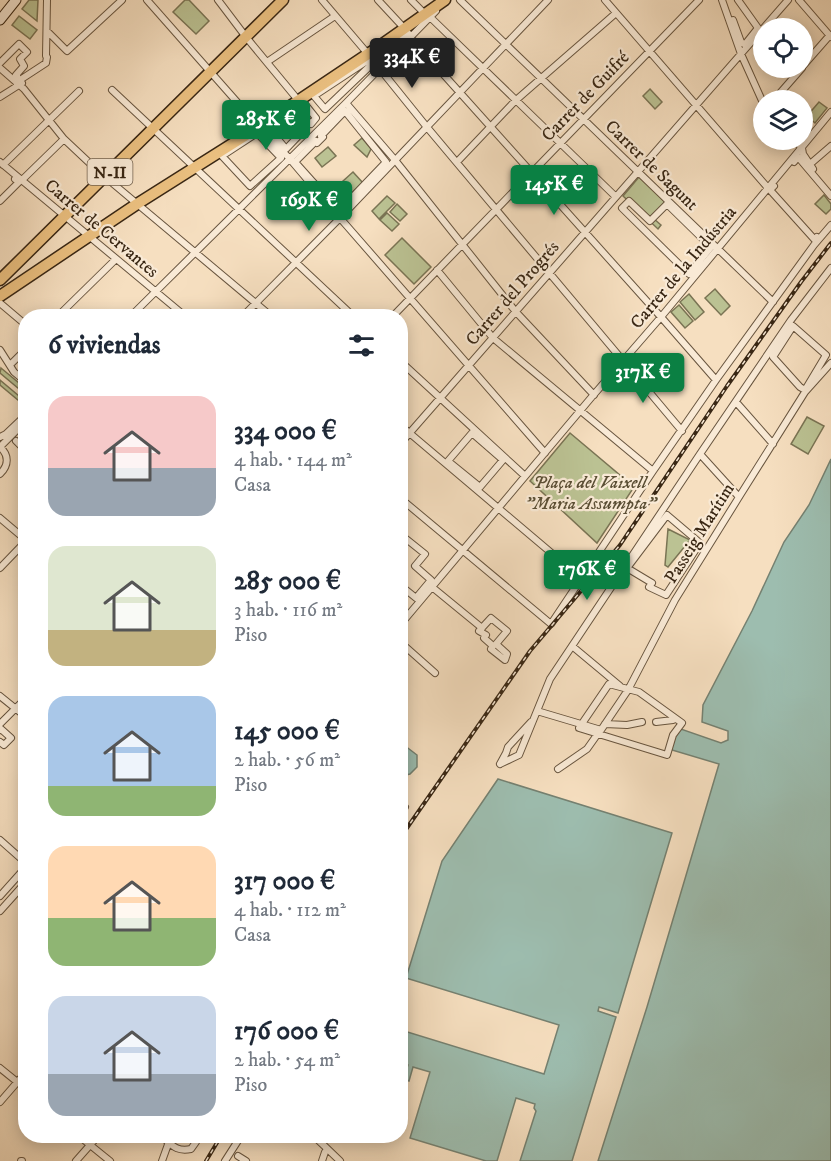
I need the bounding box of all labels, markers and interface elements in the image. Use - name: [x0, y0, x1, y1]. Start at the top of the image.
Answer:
- map controls: [753, 18, 813, 150]
- button: locate: [753, 18, 813, 78]
- pin: 334K €: [363, 38, 461, 89]
- text: 334K €: [384, 45, 440, 70]
- street label: Carrer de Guifré: [537, 47, 635, 146]
- button: layers: [753, 90, 813, 150]
- pin: 285K €: [217, 100, 315, 151]
- text: 285K €: [236, 107, 296, 132]
- street label: Carrer de Sagunt: [600, 116, 703, 216]
- road number: N-II: [88, 159, 132, 185]
- pin: 145K €: [505, 165, 603, 216]
- text: 145K €: [525, 172, 583, 197]
- street label: Carrer de Cervantes: [40, 175, 163, 283]
- pin: 169K €: [260, 181, 358, 232]
- text: 169K €: [280, 188, 338, 213]
- street label: Carrer de la Indústria: [626, 202, 742, 333]
- street label: Carrer del Progrés: [461, 237, 564, 351]
- text: 6 viviendas: [48, 329, 160, 362]
- icon: filters: [345, 329, 378, 362]
- pin: 317K €: [594, 353, 692, 404]
- text: 317K €: [615, 360, 671, 385]
- text: 334 000 €: [234, 415, 337, 448]
- icon: home: [96, 420, 168, 492]
- text: 4 hab. · 144 m²: [234, 448, 352, 473]
- park label: Plaça del Vaixell "Maria Assumpta": [524, 472, 659, 515]
- text: Casa: [234, 473, 271, 498]
- street label: Passeig Marítim: [660, 479, 739, 588]
- pin: 176K €: [538, 550, 636, 601]
- text: 176K €: [558, 557, 616, 582]
- text: 285 000 €: [234, 565, 341, 598]
- icon: home: [96, 570, 168, 642]
- text: 3 hab. · 116 m²: [234, 598, 342, 623]
- text: Piso: [234, 623, 267, 648]
- text: 145 000 €: [234, 715, 340, 748]
- icon: home: [96, 720, 168, 792]
- text: 2 hab. · 56 m²: [234, 748, 340, 773]
- text: Piso: [234, 773, 267, 798]
- text: 317 000 €: [234, 865, 335, 898]
- icon: home: [96, 870, 168, 942]
- text: 4 hab. · 112 m²: [234, 898, 346, 923]
- text: Casa: [234, 923, 271, 948]
- text: 176 000 €: [234, 1015, 339, 1048]
- icon: home: [96, 1020, 168, 1092]
- text: 2 hab. · 54 m²: [234, 1048, 340, 1073]
- text: Piso: [234, 1073, 267, 1098]

